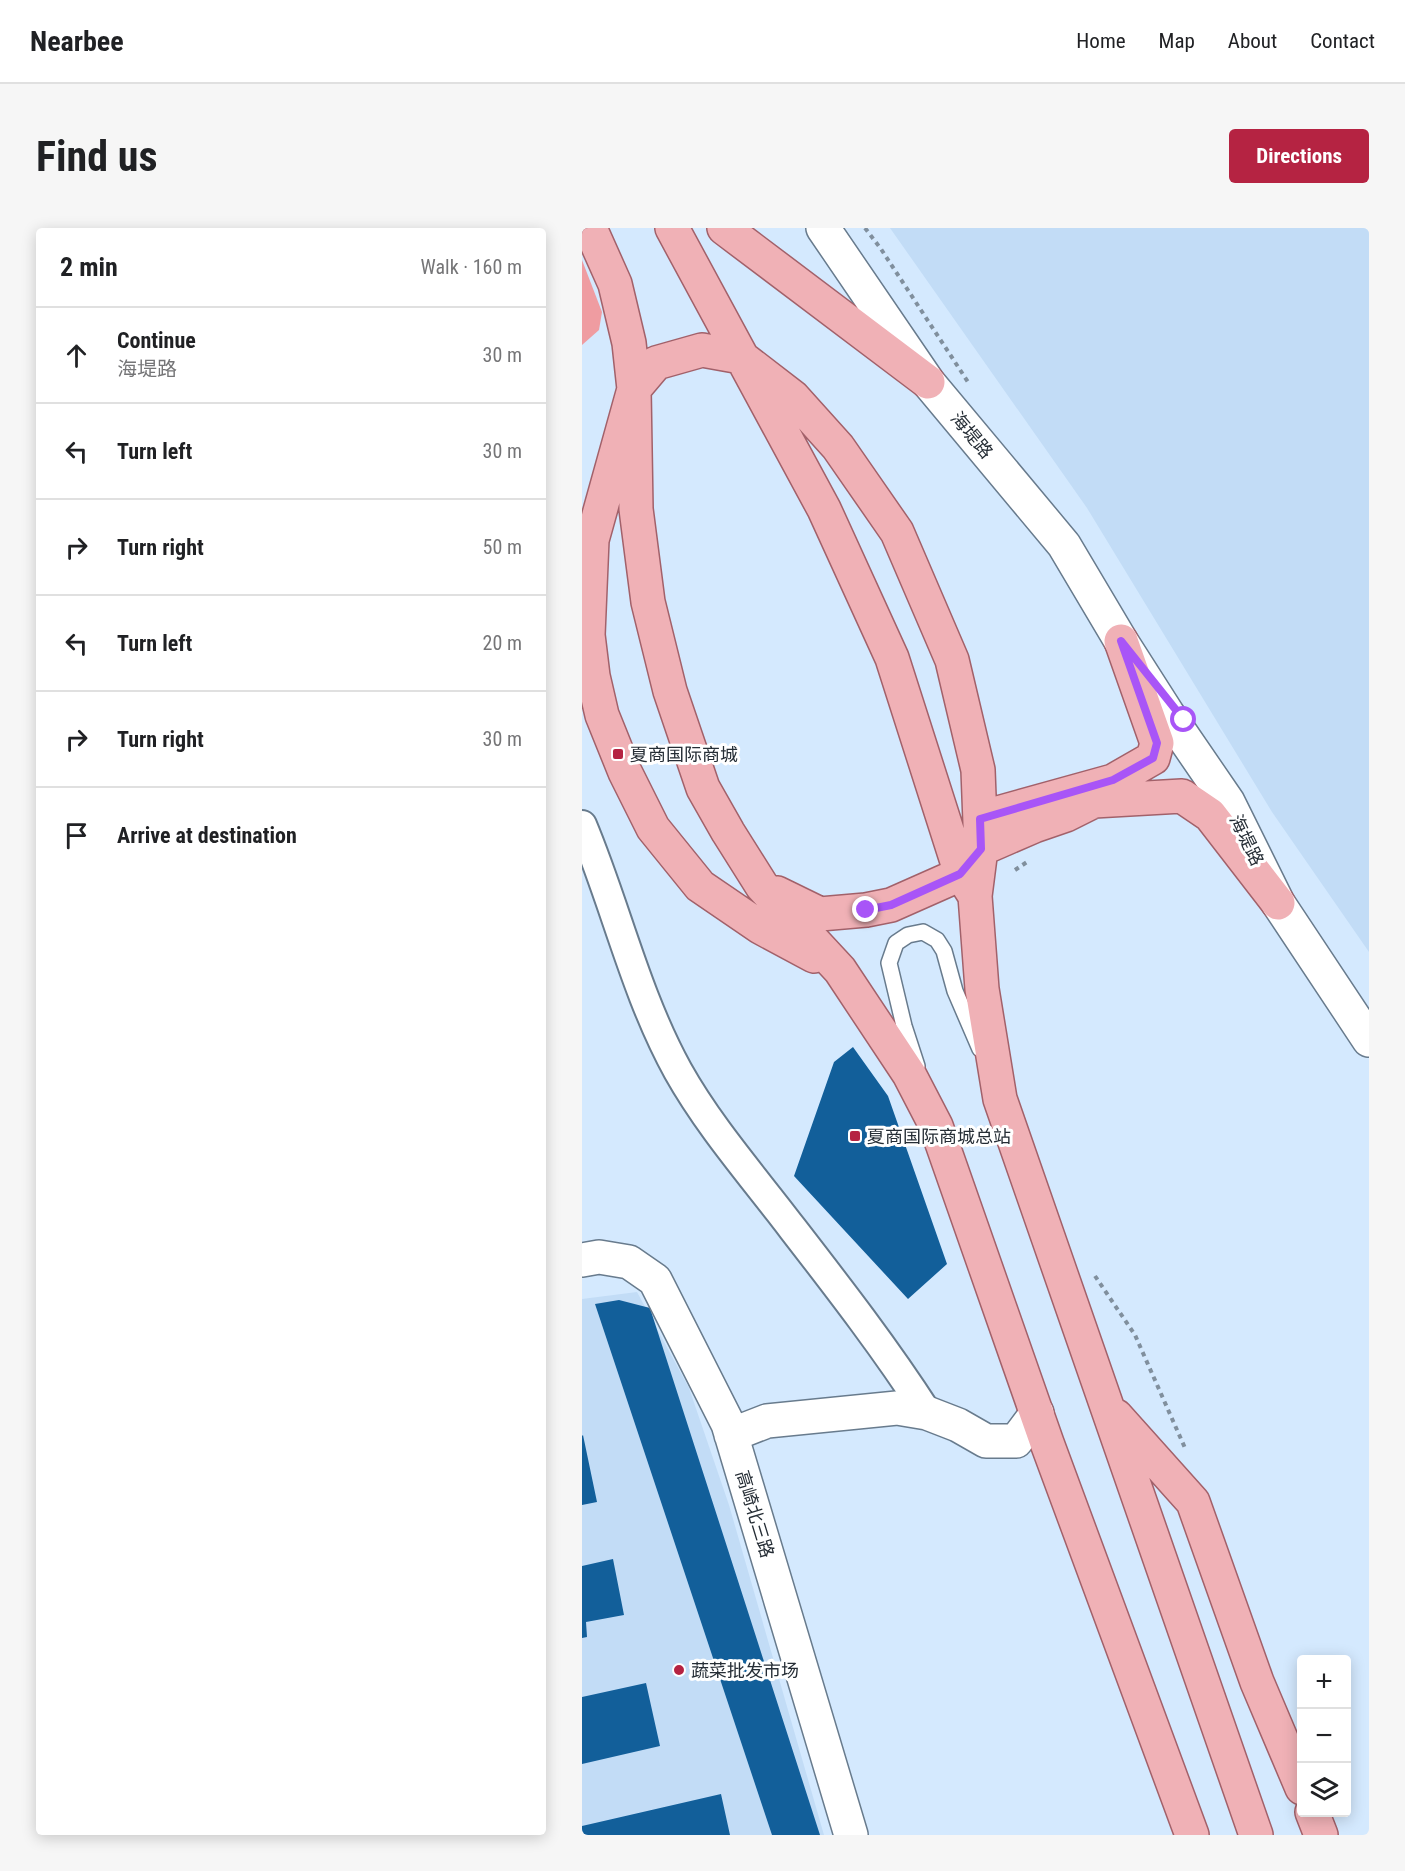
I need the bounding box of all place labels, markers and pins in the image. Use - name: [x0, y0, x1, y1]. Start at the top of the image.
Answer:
- place label: 夏商国际商城: [630, 744, 738, 765]
- marker: 夏商国际商城: [611, 747, 625, 761]
- place label: 夏商国际商城总站: [867, 1126, 1011, 1147]
- marker: 夏商国际商城总站: [848, 1129, 862, 1143]
- place label: 蔬菜批发市场: [691, 1660, 799, 1681]
- marker: 蔬菜批发市场: [672, 1663, 686, 1677]

